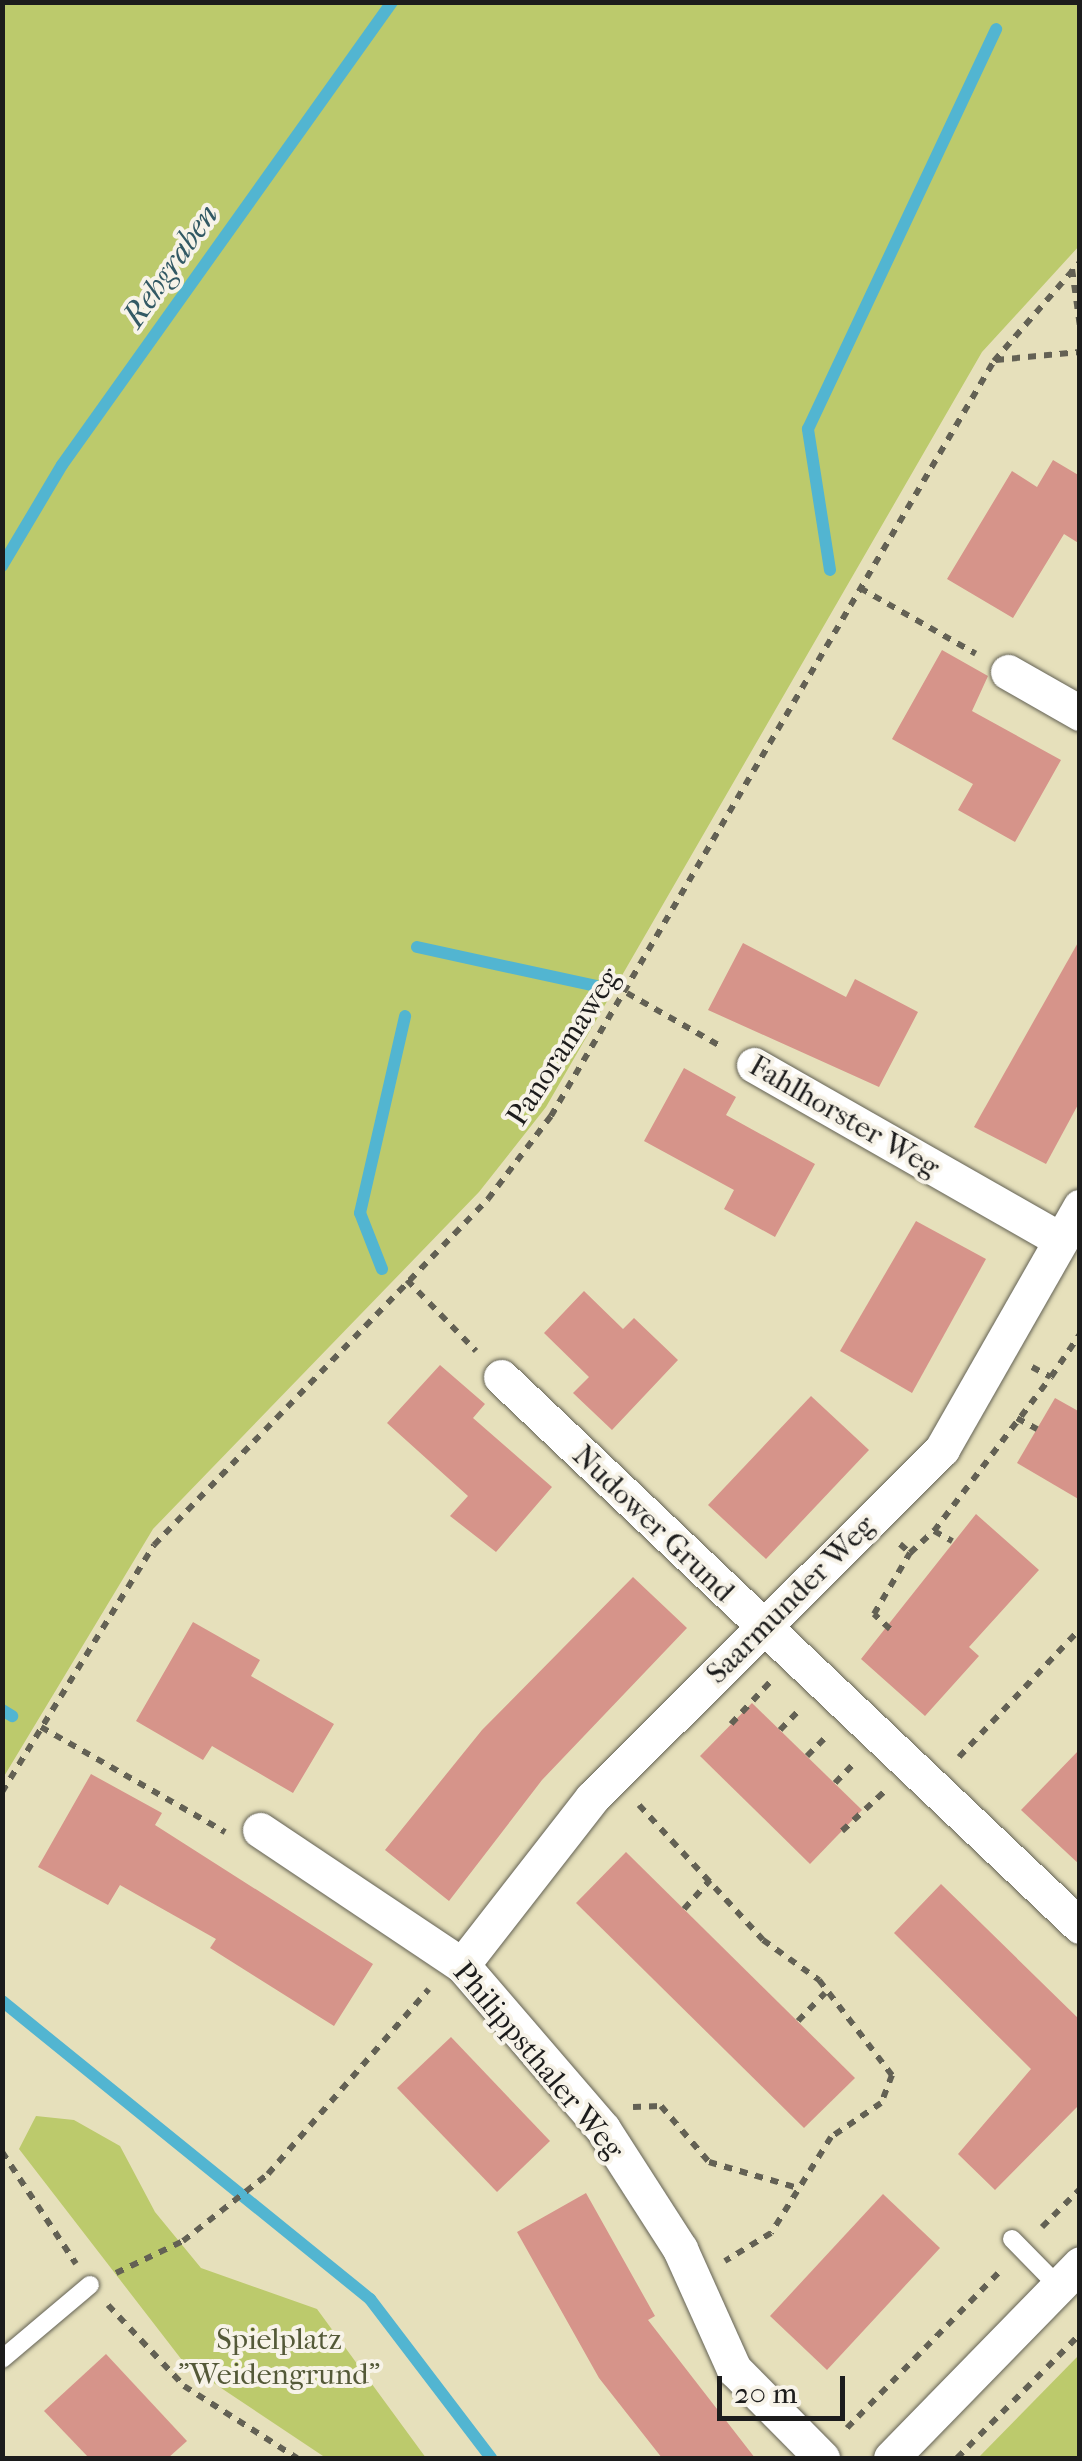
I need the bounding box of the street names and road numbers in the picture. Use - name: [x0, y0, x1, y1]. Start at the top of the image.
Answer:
- street label: Panoramaweg: [500, 961, 628, 1133]
- street label: Fahlhorster Weg: [743, 1048, 945, 1186]
- street label: Nudower Grund: [565, 1438, 741, 1610]
- street label: Saarmunder Weg: [699, 1508, 883, 1692]
- street label: Philippsthaler Weg: [445, 1955, 631, 2167]

